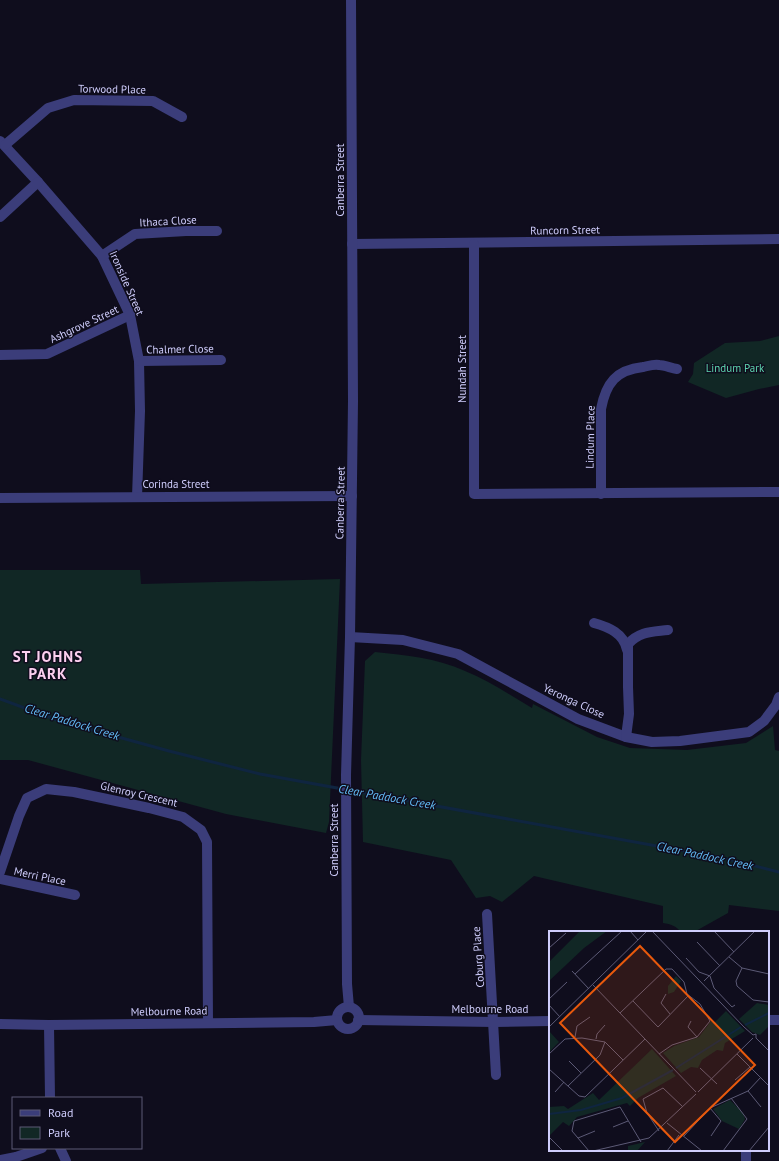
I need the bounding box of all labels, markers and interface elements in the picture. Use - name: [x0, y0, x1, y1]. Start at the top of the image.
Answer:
- street label: Torwood Place: [78, 81, 147, 97]
- street label: Canberra Street: [333, 143, 347, 217]
- street label: Ithaca Close: [139, 212, 197, 229]
- street label: Runcorn Street: [530, 222, 600, 238]
- street label: Ironside Street: [107, 249, 148, 318]
- street label: Ashgrove Street: [47, 302, 121, 346]
- street label: Nundah Street: [455, 335, 469, 403]
- street label: Chalmer Close: [146, 341, 214, 357]
- park label: Lindum Park: [706, 361, 765, 375]
- street label: Lindum Place: [582, 405, 598, 469]
- street label: Canberra Street: [332, 466, 348, 540]
- street label: Corinda Street: [143, 477, 210, 491]
- district label: ST JOHNS PARK: [13, 647, 83, 683]
- street label: Yeronga Close: [541, 681, 607, 722]
- water label: Clear Paddock Creek: [23, 700, 122, 743]
- street label: Glenroy Crescent: [99, 778, 179, 810]
- water label: Clear Paddock Creek: [337, 781, 438, 813]
- street label: Canberra Street: [327, 803, 341, 877]
- water label: Clear Paddock Creek: [655, 838, 755, 873]
- street label: Merri Place: [13, 864, 68, 888]
- street label: Coburg Place: [469, 925, 487, 988]
- inset map: [549, 931, 769, 1151]
- street label: Melbourne Road: [452, 1002, 528, 1016]
- street label: Melbourne Road: [130, 1003, 208, 1019]
- legend: [12, 1097, 142, 1149]
- text: Road: [48, 1105, 73, 1120]
- text: Park: [48, 1125, 70, 1140]

